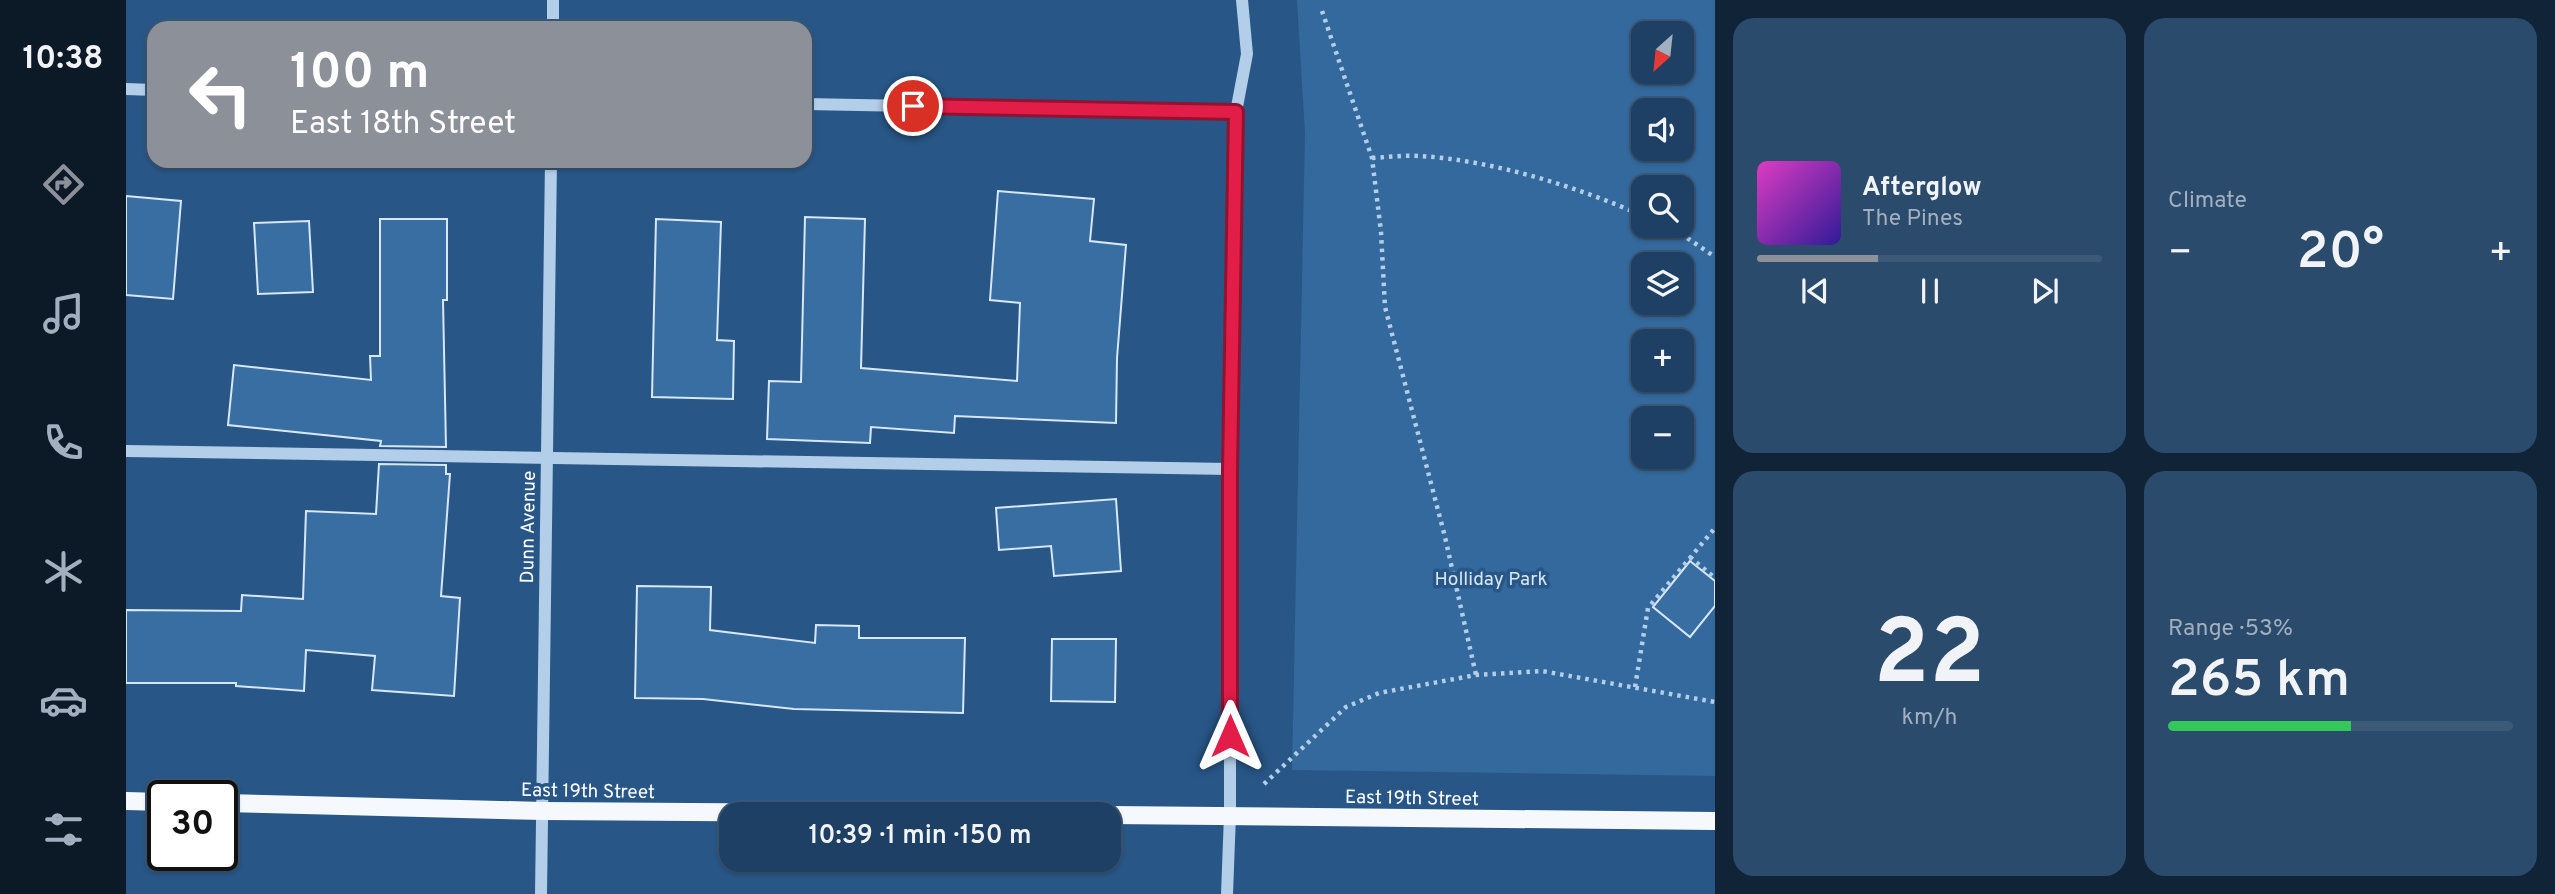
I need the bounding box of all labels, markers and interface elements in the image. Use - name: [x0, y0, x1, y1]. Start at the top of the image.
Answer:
- north arrow: [1631, 21, 1694, 84]
- map controls: [1631, 21, 1694, 469]
- text: 10:38: [23, 40, 103, 80]
- text: 100 m: [290, 44, 429, 106]
- icon: left: [175, 49, 266, 140]
- pin: [883, 76, 943, 136]
- icon: arrive: [894, 87, 932, 125]
- button: sound: [1631, 98, 1694, 161]
- text: East 18th Street: [290, 105, 516, 145]
- icon: directions: [39, 160, 88, 209]
- text: Afterglow: [1862, 172, 1982, 205]
- button: search: [1631, 175, 1694, 238]
- text: Climate: [2168, 187, 2247, 216]
- text: The Pines: [1862, 205, 1963, 234]
- text: 20°: [2297, 221, 2384, 287]
- text: −: [2168, 230, 2193, 279]
- text: +: [2488, 230, 2513, 279]
- button: layers: [1631, 252, 1694, 315]
- icon: previous: [1796, 272, 1834, 310]
- icon: pause: [1911, 272, 1949, 310]
- icon: next: [2026, 272, 2064, 310]
- icon: music: [39, 289, 88, 338]
- button: +: [1631, 329, 1694, 392]
- button: −: [1631, 406, 1694, 469]
- icon: phone: [39, 418, 88, 467]
- street label: Dunn Avenue: [516, 471, 542, 584]
- icon: climate: [39, 547, 88, 596]
- park label: Holliday Park: [1434, 568, 1548, 592]
- text: 22: [1874, 601, 1985, 716]
- text: Range · 53%: [2168, 615, 2293, 644]
- text: 265 km: [2168, 649, 2350, 715]
- icon: car: [39, 676, 88, 725]
- position arrow: [1193, 699, 1267, 773]
- text: km/h: [1902, 704, 1957, 733]
- street label: East 19th Street: [521, 779, 655, 805]
- speed limit sign: 30: [147, 780, 238, 871]
- street label: East 19th Street: [1345, 786, 1479, 812]
- icon: filters: [39, 805, 88, 854]
- text: 10:39 · 1 min · 150 m: [808, 820, 1032, 853]

